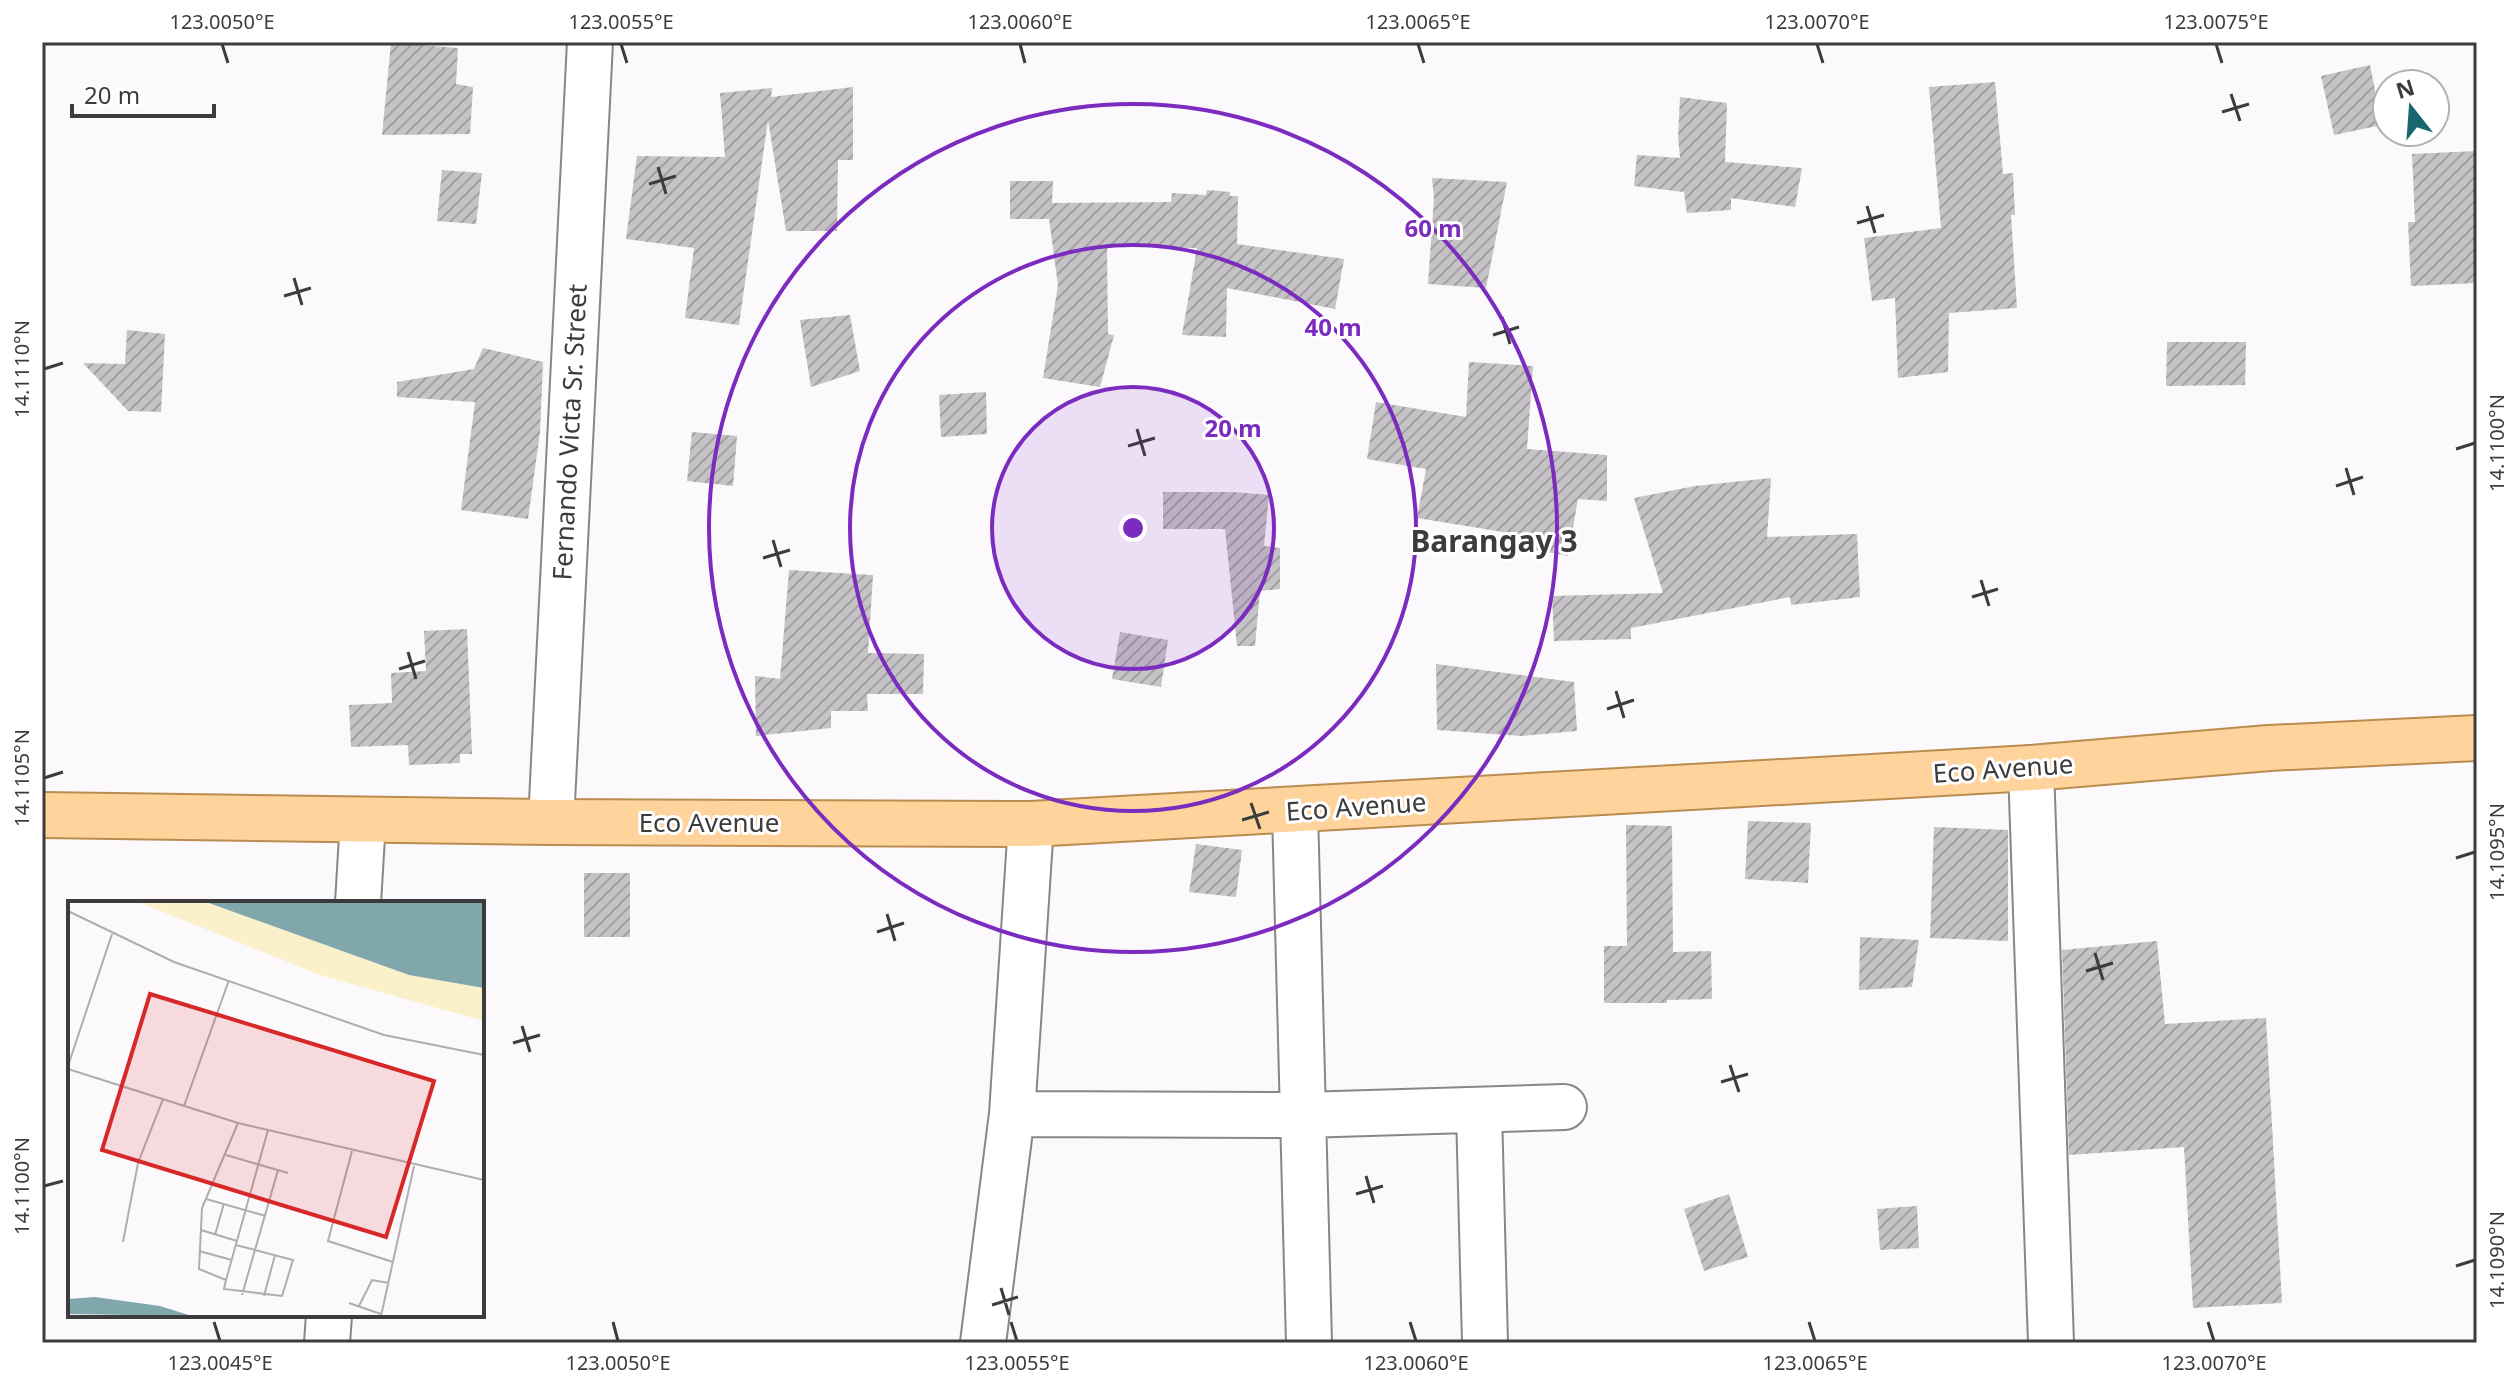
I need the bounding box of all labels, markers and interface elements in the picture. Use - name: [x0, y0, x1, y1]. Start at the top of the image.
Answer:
- text: 123.0050°E: [169, 8, 275, 35]
- text: 123.0055°E: [568, 8, 674, 35]
- text: 123.0060°E: [967, 8, 1073, 35]
- text: 123.0065°E: [1365, 8, 1471, 35]
- text: 123.0070°E: [1764, 8, 1870, 35]
- text: 123.0075°E: [2163, 8, 2269, 35]
- scale bar: [72, 68, 214, 118]
- north arrow: [2371, 68, 2451, 148]
- text: N: [2392, 71, 2418, 105]
- text: 20 m: [84, 78, 140, 111]
- text: 60 m: [1404, 211, 1462, 244]
- street label: Fernando Victa Sr. Street: [543, 283, 595, 581]
- text: 40 m: [1304, 310, 1362, 343]
- text: 14.1110°N: [8, 320, 35, 418]
- text: 14.1100°N: [2483, 394, 2510, 492]
- text: 20 m: [1204, 411, 1262, 444]
- centre of rings: [1119, 514, 1147, 542]
- district label: Barangay 3: [1410, 520, 1578, 561]
- text: 14.1105°N: [8, 729, 35, 827]
- street label: Eco Avenue: [1931, 745, 2074, 791]
- street label: Eco Avenue: [1284, 783, 1427, 829]
- text: 14.1095°N: [2483, 803, 2510, 901]
- street label: Eco Avenue: [639, 804, 779, 840]
- inset map: [68, 901, 484, 1317]
- text: 14.1100°N: [8, 1137, 35, 1235]
- text: 14.1090°N: [2483, 1211, 2510, 1309]
- text: 123.0045°E: [167, 1349, 273, 1376]
- text: 123.0050°E: [565, 1349, 671, 1376]
- text: 123.0055°E: [964, 1349, 1070, 1376]
- text: 123.0060°E: [1363, 1349, 1469, 1376]
- text: 123.0065°E: [1762, 1349, 1868, 1376]
- text: 123.0070°E: [2161, 1349, 2267, 1376]

